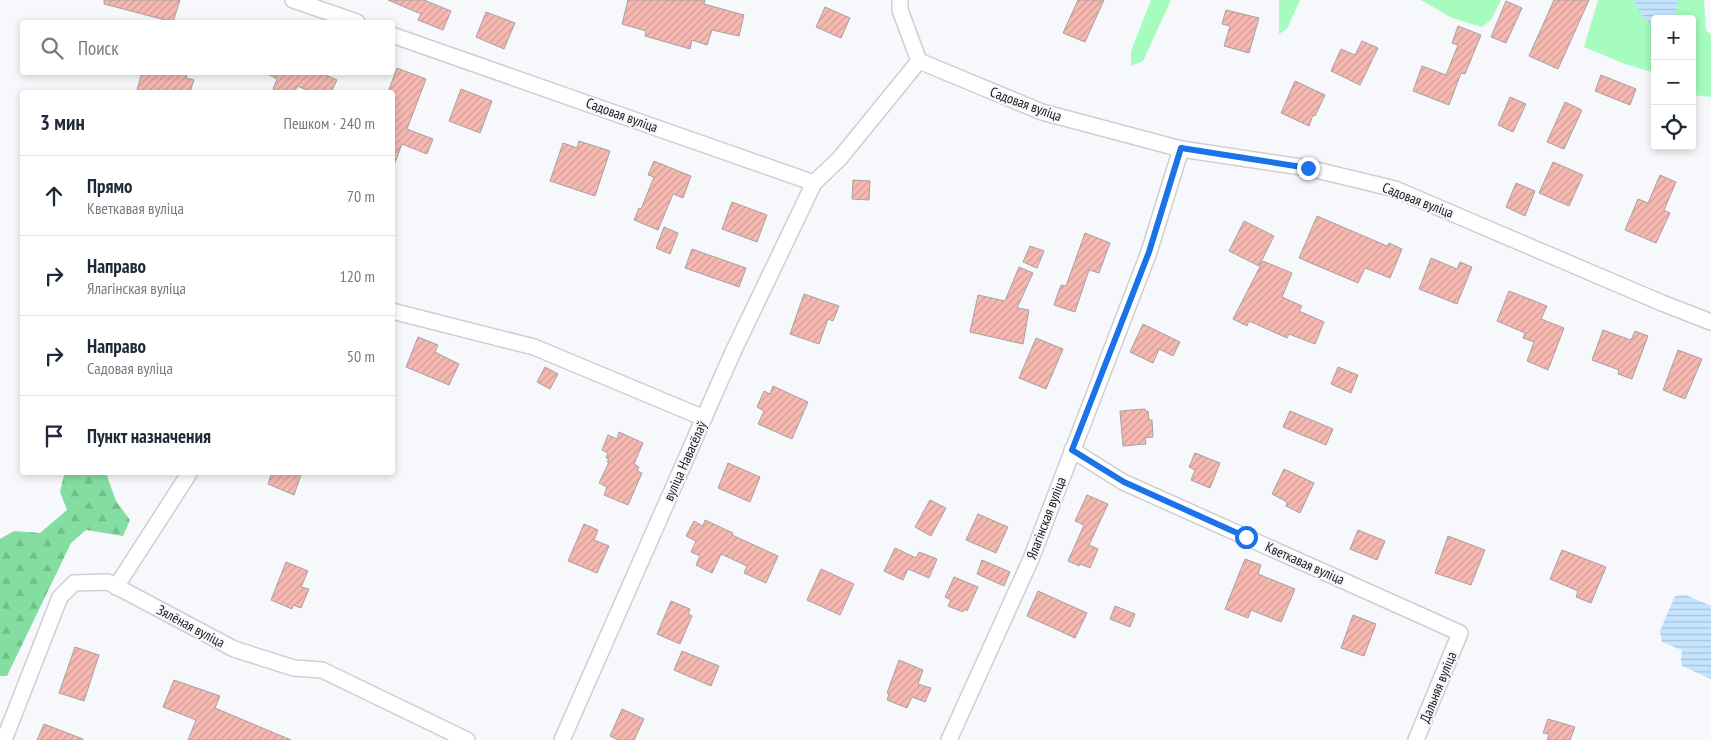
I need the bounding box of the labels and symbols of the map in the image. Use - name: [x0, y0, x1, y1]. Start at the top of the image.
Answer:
- street label: Садовая вуліца: [988, 83, 1064, 125]
- street label: Садовая вуліца: [584, 94, 660, 136]
- route end: [1297, 157, 1320, 180]
- street label: Садовая вуліца: [1380, 178, 1456, 222]
- street label: вуліца Навасёлаў: [659, 418, 711, 504]
- street label: Ялагінская вуліца: [1022, 474, 1070, 562]
- route start: [1235, 526, 1258, 549]
- street label: Кветкавая вуліца: [1263, 538, 1347, 588]
- street label: Зялёная вуліца: [154, 601, 228, 651]
- street label: Дальняя вуліца: [1416, 649, 1460, 725]

